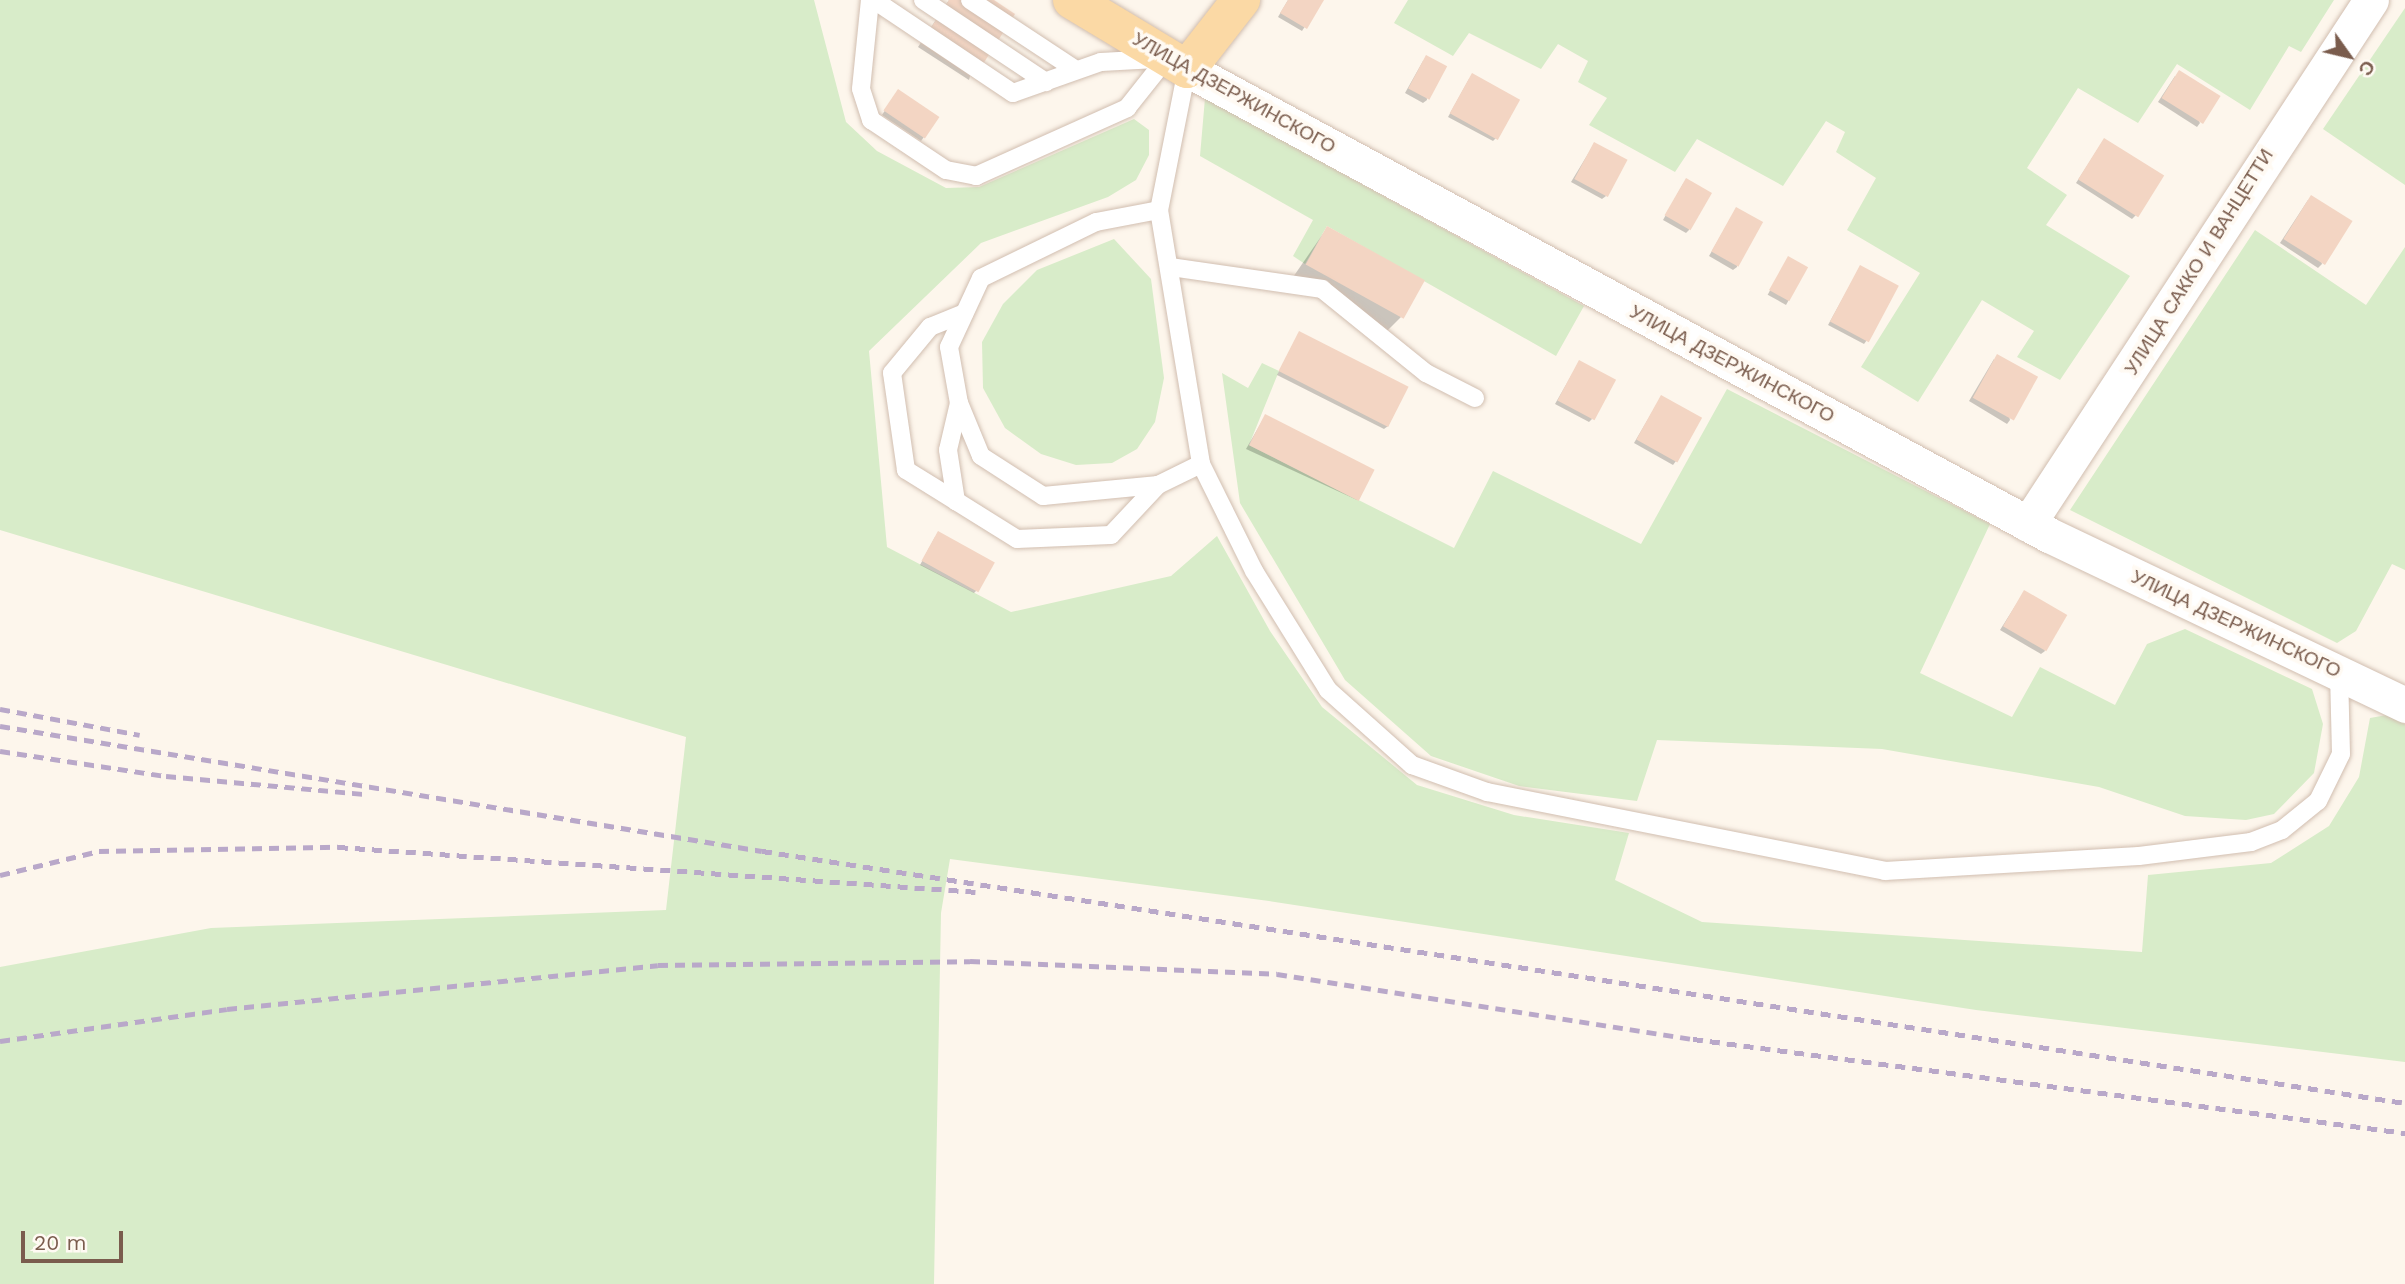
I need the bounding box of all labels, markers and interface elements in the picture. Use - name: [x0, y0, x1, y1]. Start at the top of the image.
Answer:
- north arrow: [2314, 21, 2384, 91]
- street label: УЛИЦА ДЗЕРЖИНСКОГО: [1129, 28, 1339, 158]
- text: С: [2353, 56, 2380, 80]
- street label: УЛИЦА САККО И ВАНЦЕТТИ: [2120, 145, 2278, 379]
- street label: УЛИЦА ДЗЕРЖИНСКОГО: [1626, 300, 1838, 428]
- street label: УЛИЦА ДЗЕРЖИНСКОГО: [2128, 565, 2344, 683]
- scale bar: [24, 1218, 126, 1262]
- text: 20 m: [34, 1230, 86, 1255]

